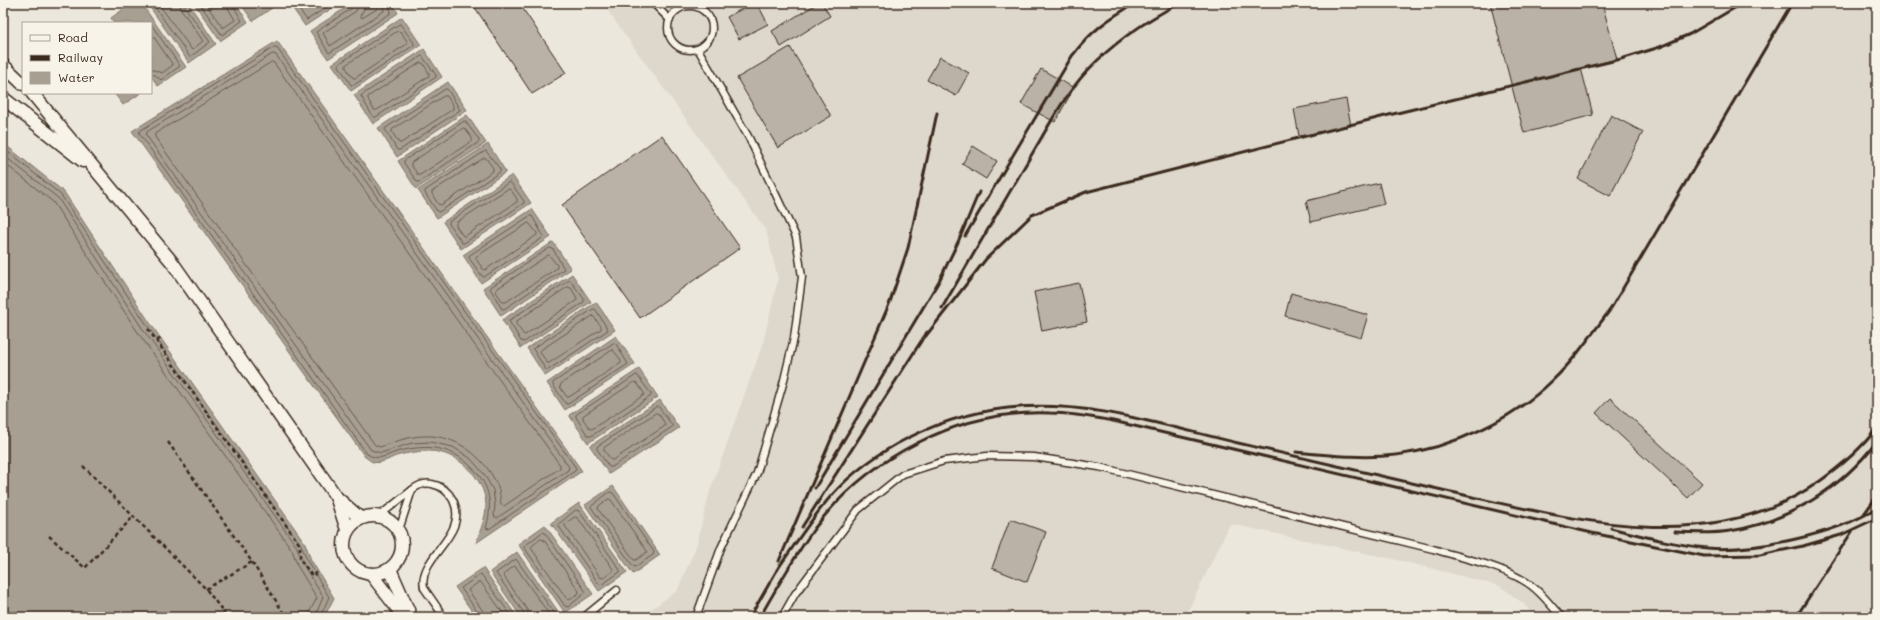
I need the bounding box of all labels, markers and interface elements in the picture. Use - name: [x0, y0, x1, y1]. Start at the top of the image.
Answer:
- legend: [22, 22, 152, 94]
- text: Road: [58, 29, 88, 45]
- text: Railway: [58, 49, 103, 65]
- text: Water: [58, 69, 95, 85]

